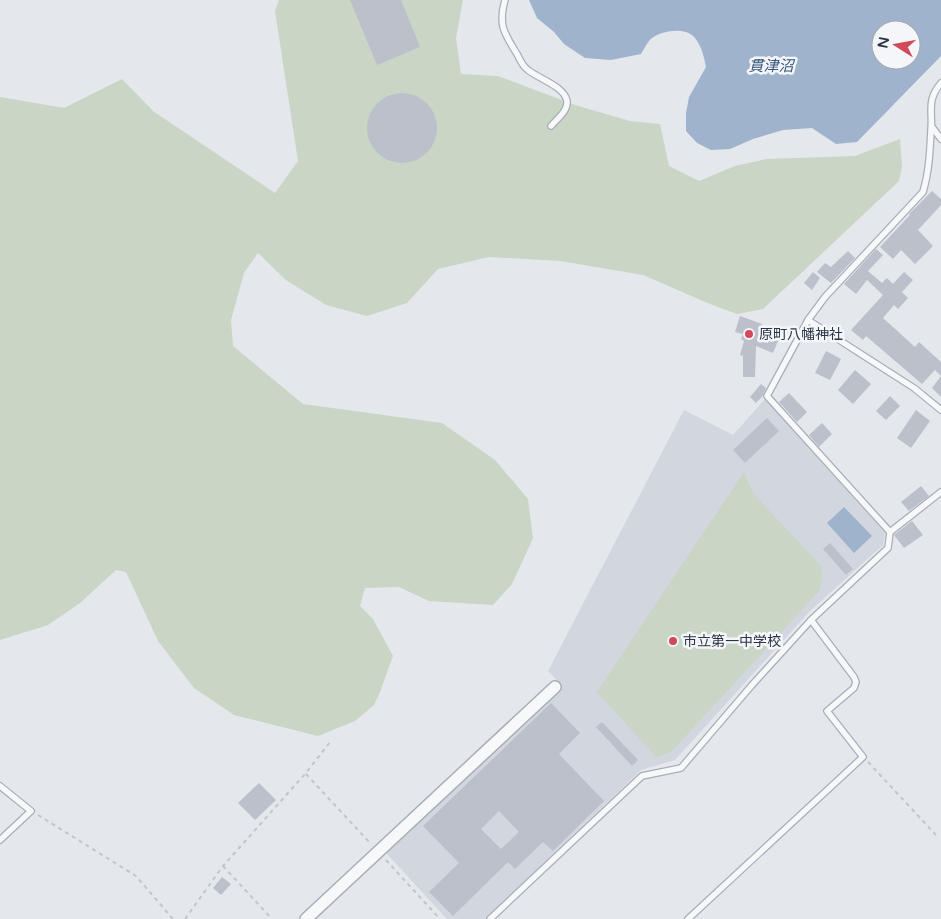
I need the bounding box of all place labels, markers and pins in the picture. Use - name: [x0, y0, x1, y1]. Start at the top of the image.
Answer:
- place label: 原町八幡神社: [759, 326, 843, 343]
- marker: 原町八幡神社: [743, 328, 755, 340]
- place label: 市立第一中学校: [683, 633, 781, 650]
- marker: 市立第一中学校: [667, 635, 679, 647]

